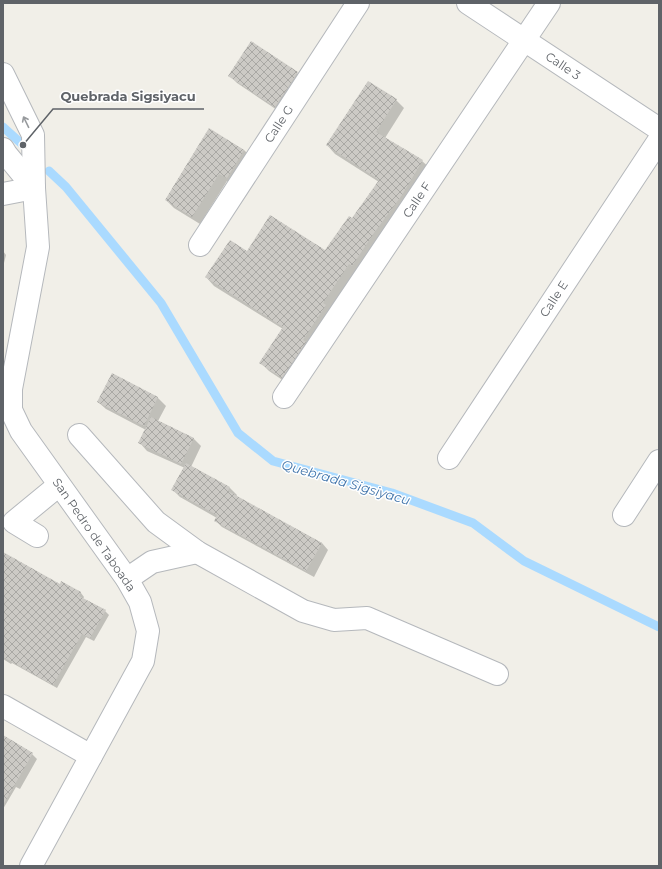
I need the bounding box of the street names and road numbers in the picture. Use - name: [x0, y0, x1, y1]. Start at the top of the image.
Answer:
- street label: Calle 3: [543, 48, 584, 83]
- street label: Calle G: [261, 102, 296, 145]
- street label: Calle F: [399, 179, 434, 220]
- street label: Calle E: [536, 278, 571, 320]
- street label: San Pedro de Taboada: [50, 475, 139, 594]

